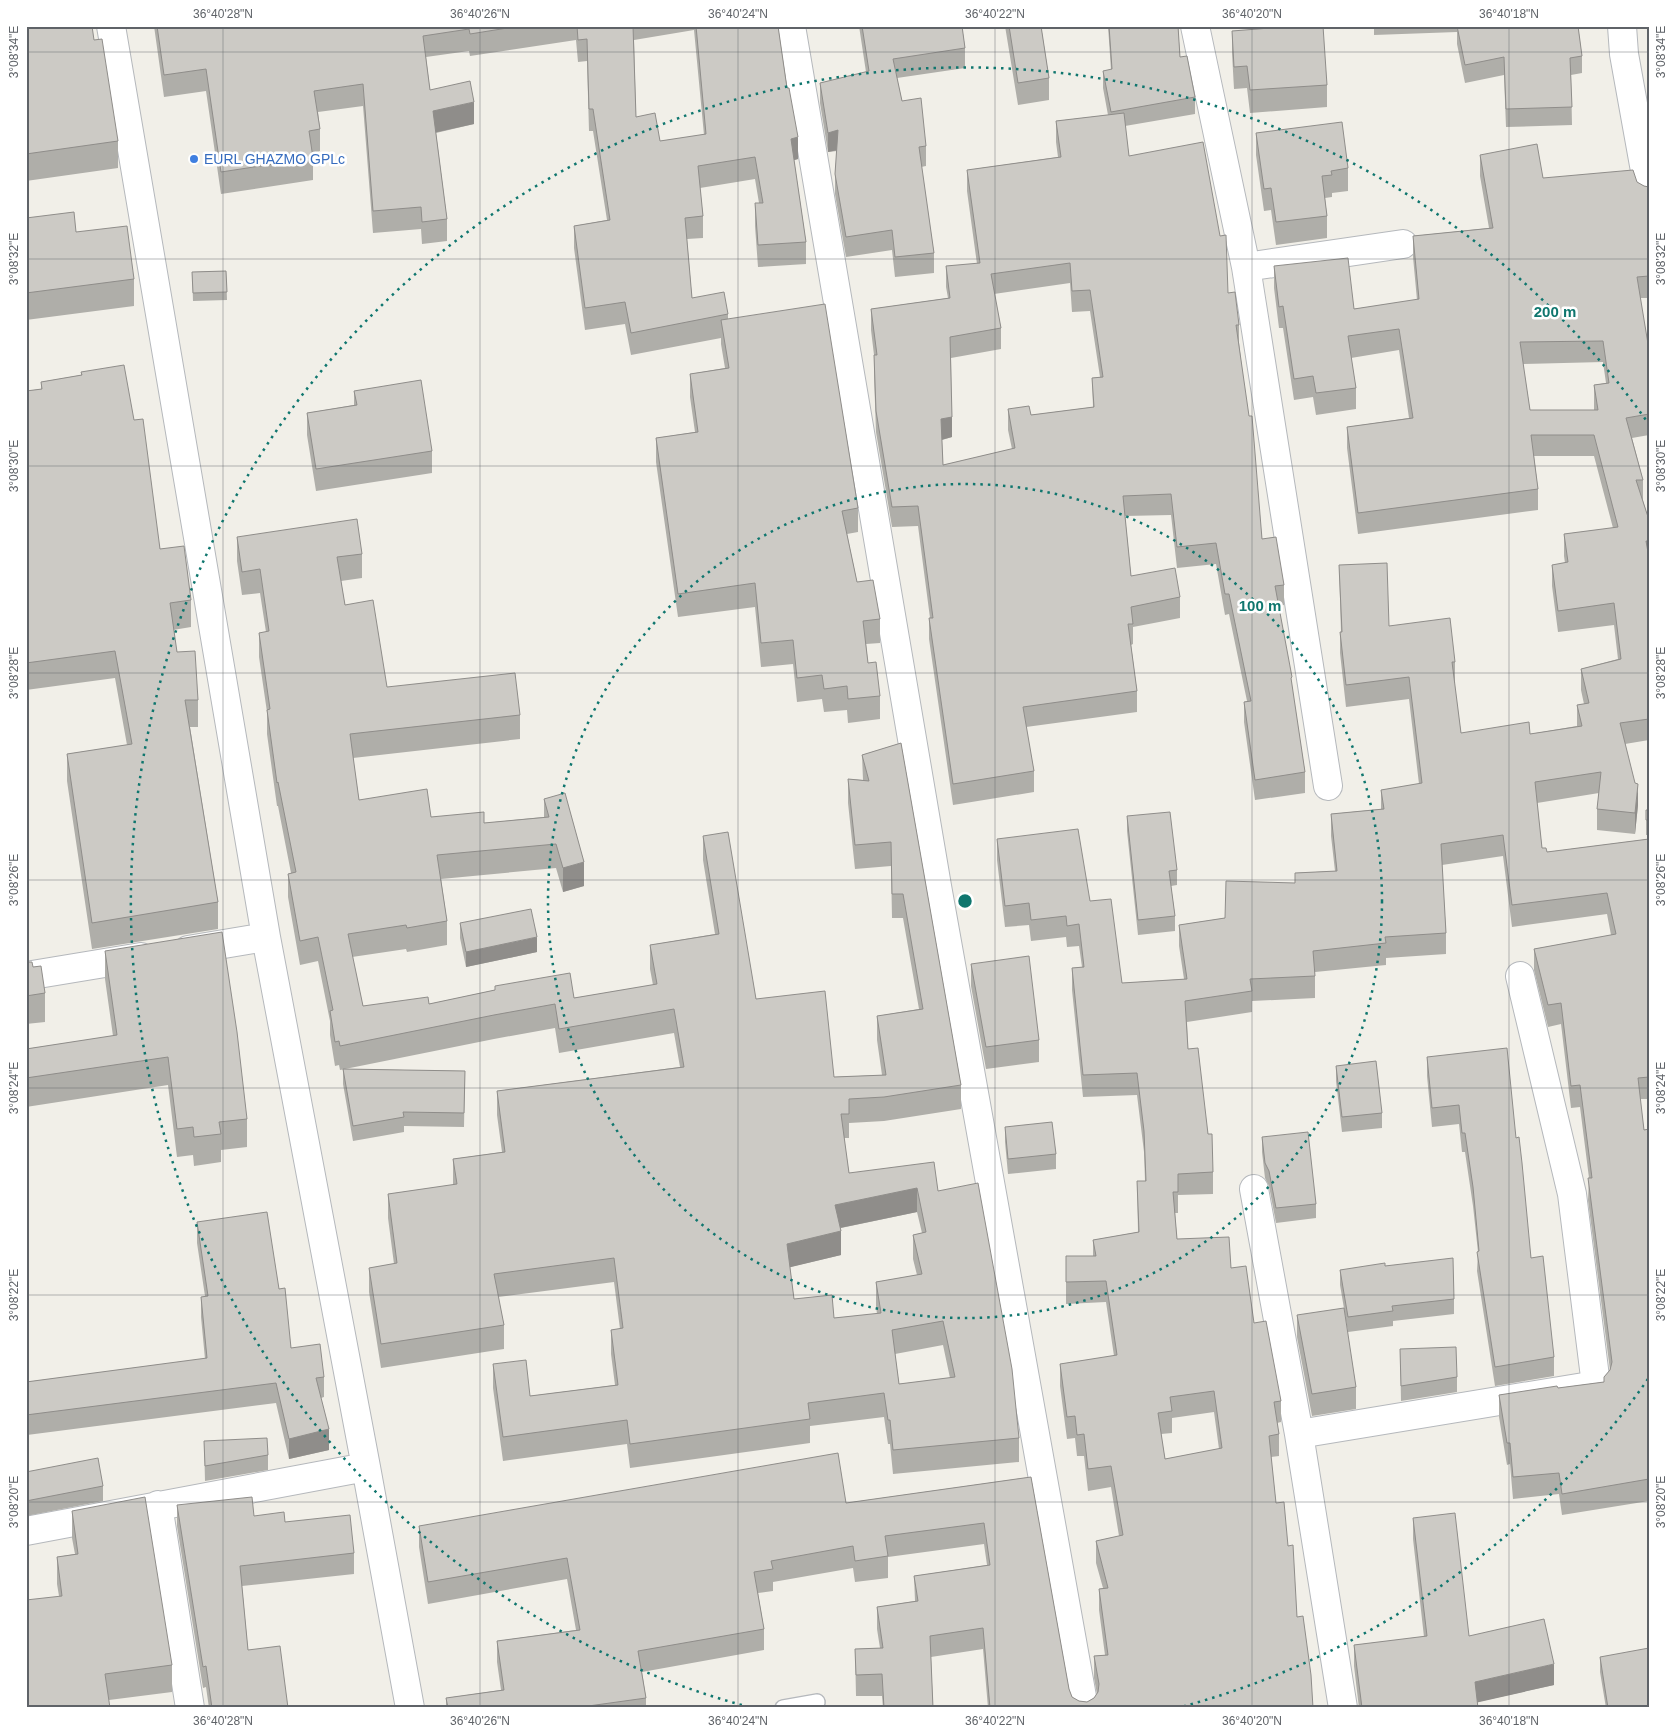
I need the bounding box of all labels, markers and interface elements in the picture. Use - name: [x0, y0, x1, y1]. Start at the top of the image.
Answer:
- text: 36°40'28"N: [193, 7, 253, 21]
- text: 36°40'26"N: [450, 7, 510, 21]
- text: 36°40'24"N: [708, 7, 768, 21]
- text: 36°40'22"N: [965, 7, 1025, 21]
- text: 36°40'20"N: [1222, 7, 1282, 21]
- text: 36°40'18"N: [1479, 7, 1539, 21]
- text: 3°08'34"E: [7, 26, 21, 78]
- text: 3°08'34"E: [1654, 26, 1668, 78]
- place label: EURL GHAZMO GPLc: [204, 151, 345, 167]
- marker: EURL GHAZMO GPLc: [188, 153, 200, 165]
- text: 3°08'32"E: [7, 233, 21, 285]
- text: 3°08'32"E: [1654, 233, 1668, 285]
- text: 200 m: [1534, 303, 1576, 320]
- text: 3°08'30"E: [7, 440, 21, 492]
- text: 3°08'30"E: [1654, 440, 1668, 492]
- text: 100 m: [1239, 597, 1281, 614]
- text: 3°08'28"E: [7, 647, 21, 699]
- text: 3°08'28"E: [1654, 647, 1668, 699]
- text: 3°08'26"E: [7, 854, 21, 906]
- text: 3°08'26"E: [1654, 854, 1668, 906]
- centre of rings: [956, 892, 974, 910]
- text: 3°08'24"E: [7, 1062, 21, 1114]
- text: 3°08'24"E: [1654, 1062, 1668, 1114]
- text: 3°08'22"E: [7, 1269, 21, 1321]
- text: 3°08'22"E: [1654, 1269, 1668, 1321]
- text: 3°08'20"E: [7, 1476, 21, 1528]
- text: 3°08'20"E: [1654, 1476, 1668, 1528]
- text: 36°40'28"N: [193, 1714, 253, 1728]
- text: 36°40'26"N: [450, 1714, 510, 1728]
- text: 36°40'24"N: [708, 1714, 768, 1728]
- text: 36°40'22"N: [965, 1714, 1025, 1728]
- text: 36°40'20"N: [1222, 1714, 1282, 1728]
- text: 36°40'18"N: [1479, 1714, 1539, 1728]

